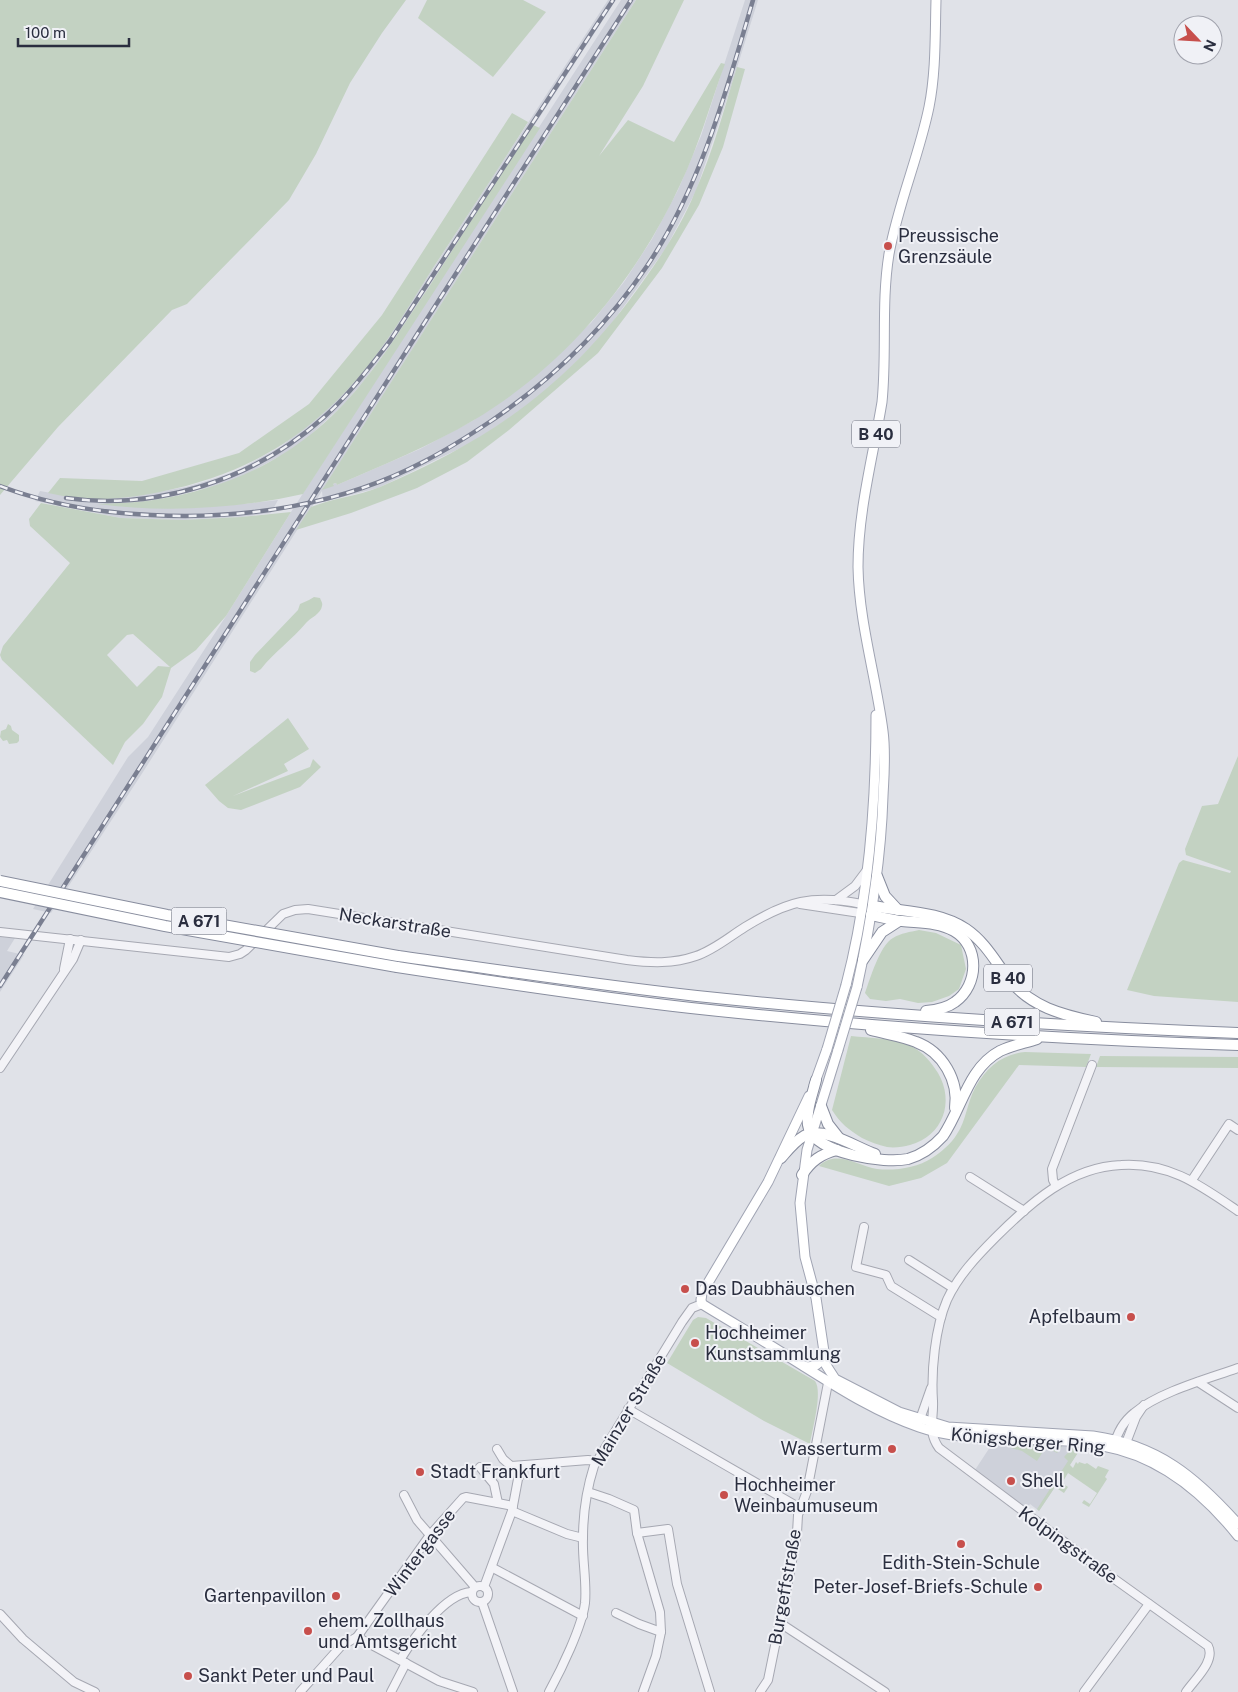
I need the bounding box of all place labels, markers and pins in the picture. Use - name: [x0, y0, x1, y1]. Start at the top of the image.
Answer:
- place label: Preussische Grenzsäule: [898, 225, 999, 267]
- marker: Preussische Grenzsäule: [882, 240, 894, 252]
- place label: Das Daubhäuschen: [695, 1278, 855, 1299]
- marker: Das Daubhäuschen: [679, 1283, 691, 1295]
- place label: Apfelbaum: [1029, 1306, 1121, 1327]
- marker: Apfelbaum: [1125, 1311, 1137, 1323]
- place label: Hochheimer Kunstsammlung: [705, 1322, 841, 1364]
- marker: Hochheimer Kunstsammlung: [689, 1337, 701, 1349]
- place label: Wasserturm: [781, 1438, 882, 1459]
- marker: Wasserturm: [886, 1443, 898, 1455]
- place label: Stadt Frankfurt: [430, 1461, 560, 1482]
- marker: Stadt Frankfurt: [414, 1466, 426, 1478]
- place label: Shell: [1021, 1470, 1064, 1491]
- place label: Hochheimer Weinbaumuseum: [734, 1474, 878, 1516]
- marker: Shell: [1005, 1475, 1017, 1487]
- marker: Hochheimer Weinbaumuseum: [718, 1489, 730, 1501]
- marker: Edith-Stein-Schule: [955, 1538, 967, 1550]
- place label: Edith-Stein-Schule: [882, 1552, 1040, 1573]
- place label: Peter-Josef-Briefs-Schule: [813, 1576, 1028, 1597]
- marker: Peter-Josef-Briefs-Schule: [1032, 1581, 1044, 1593]
- place label: Gartenpavillon: [204, 1585, 326, 1606]
- marker: Gartenpavillon: [330, 1590, 342, 1602]
- place label: ehem. Zollhaus und Amtsgericht: [318, 1610, 457, 1652]
- marker: ehem. Zollhaus und Amtsgericht: [302, 1625, 314, 1637]
- place label: Sankt Peter und Paul: [198, 1665, 374, 1686]
- marker: Sankt Peter und Paul: [182, 1670, 194, 1682]

